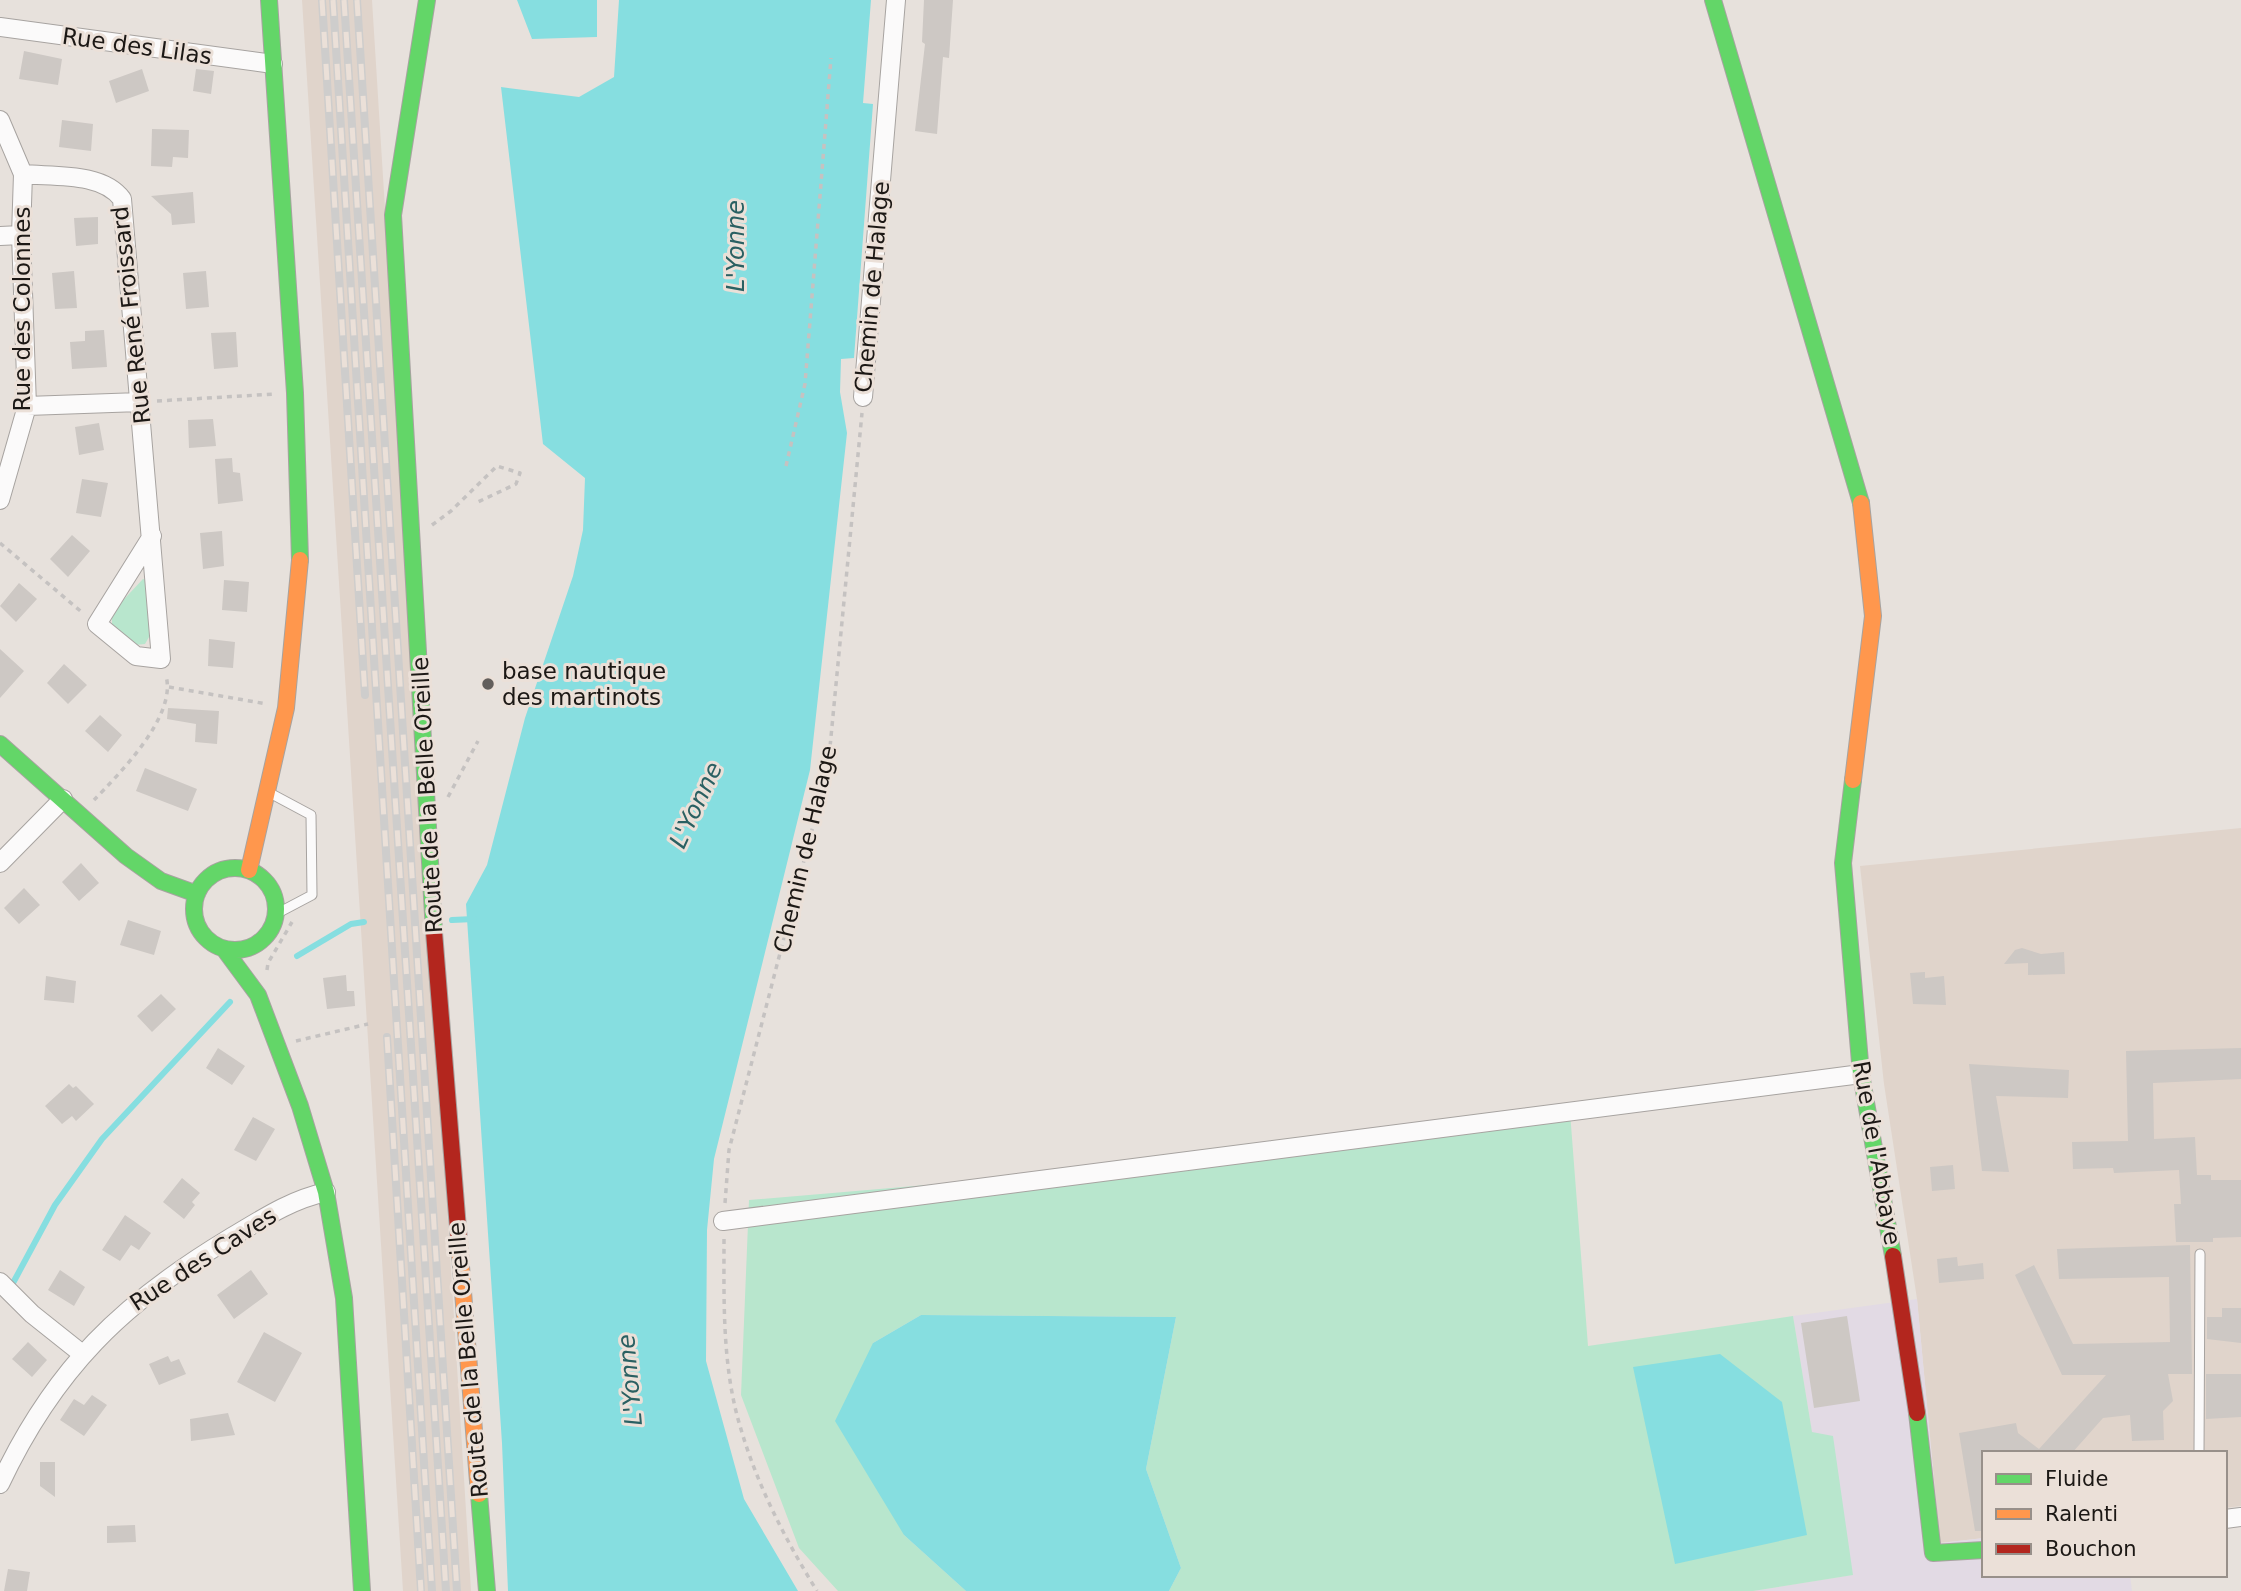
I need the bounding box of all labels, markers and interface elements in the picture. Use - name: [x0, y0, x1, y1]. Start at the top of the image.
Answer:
- street label: Rue des Lilas: [61, 23, 213, 69]
- street label: Chemin de Halage: [850, 180, 894, 394]
- water label: L'Yonne: [722, 200, 750, 292]
- street label: Rue René Froissard: [107, 205, 155, 425]
- street label: Rue des Colonnes: [9, 207, 35, 411]
- street label: Route de la Belle Oreille: [407, 656, 447, 934]
- place label: base nautique des martinots: [502, 658, 666, 710]
- marker: base nautique des martinots: [480, 676, 496, 692]
- street label: Chemin de Halage: [768, 743, 842, 955]
- water label: L'Yonne: [664, 757, 728, 853]
- street label: Rue de l'Abbaye: [1848, 1059, 1906, 1247]
- street label: Rue des Caves: [125, 1202, 281, 1316]
- street label: Route de la Belle Oreille: [443, 1221, 493, 1499]
- water label: L'Yonne: [612, 1333, 648, 1427]
- legend: [1982, 1451, 2227, 1577]
- text: Fluide: [2045, 1467, 2108, 1491]
- text: Ralenti: [2045, 1502, 2118, 1526]
- text: Bouchon: [2045, 1537, 2137, 1561]

